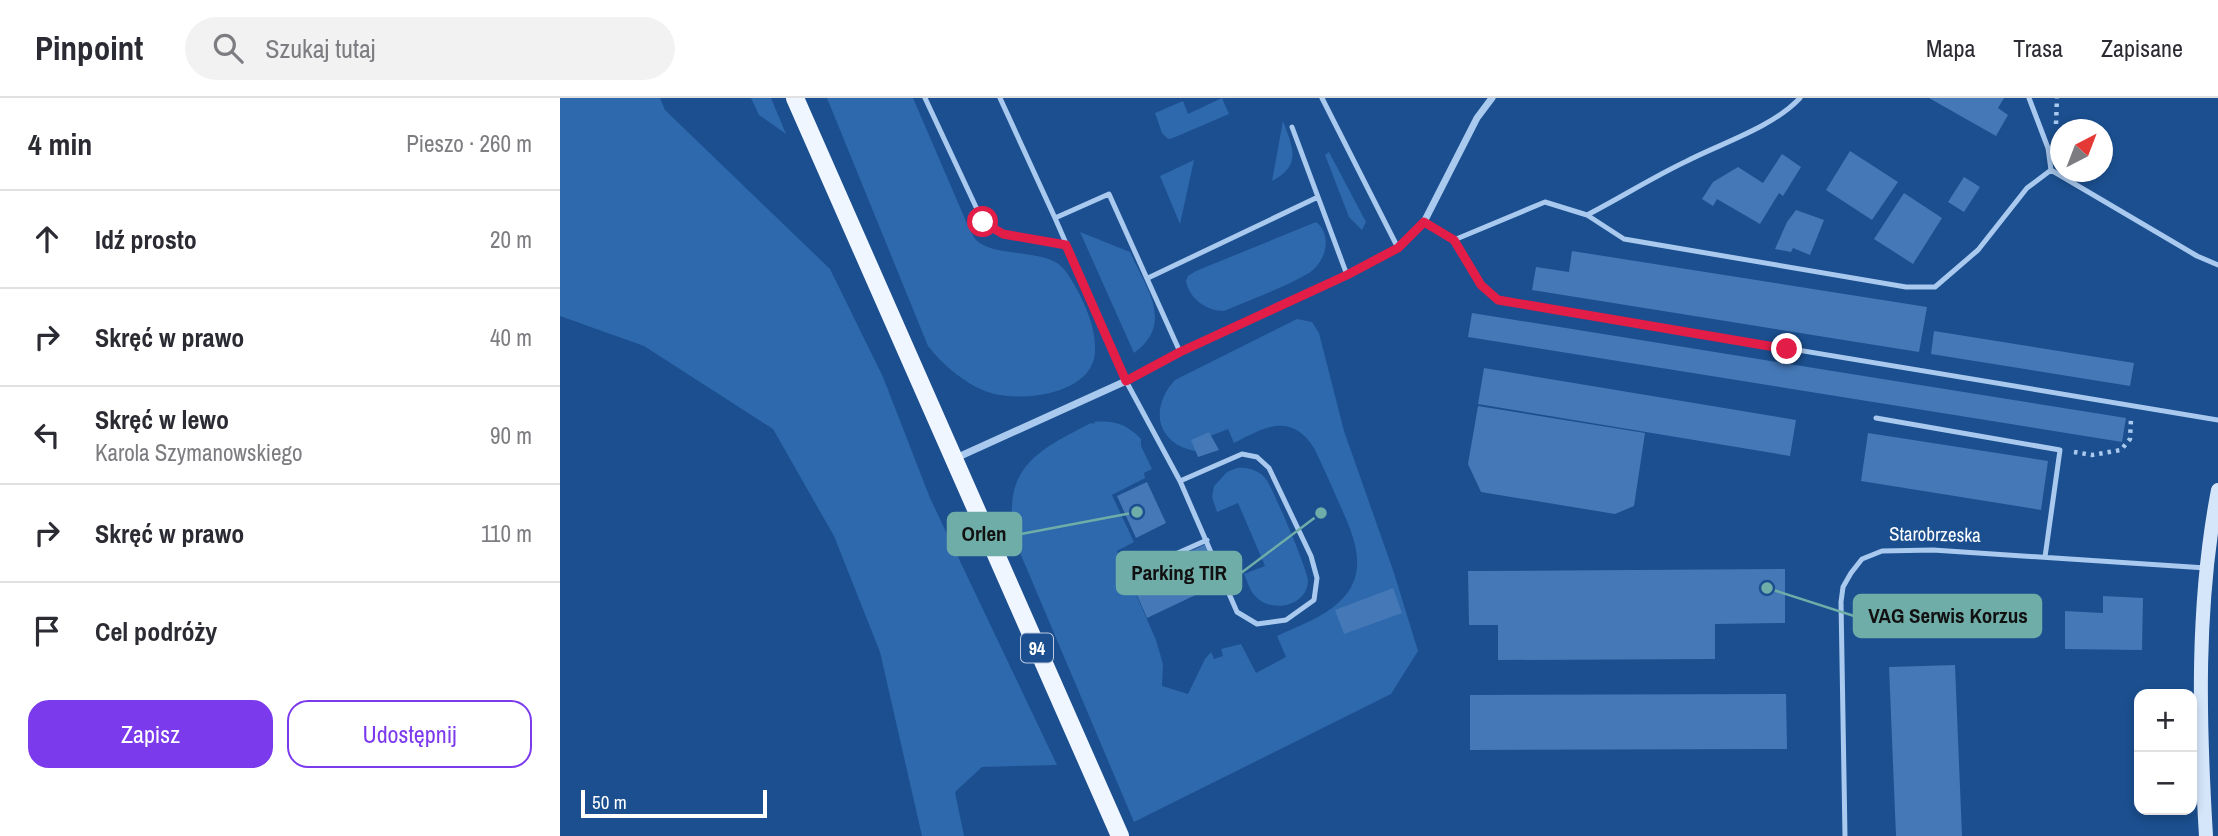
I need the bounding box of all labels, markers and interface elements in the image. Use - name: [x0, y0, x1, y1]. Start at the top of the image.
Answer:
- search box: [185, 17, 675, 80]
- text: Pinpoint: [35, 26, 143, 70]
- icon: search: [209, 29, 247, 67]
- text: Szukaj tutaj: [265, 31, 375, 66]
- text: Mapa: [1926, 32, 1975, 64]
- text: Trasa: [2013, 32, 2063, 64]
- text: Zapisane: [2101, 32, 2183, 64]
- north arrow: [2050, 119, 2113, 182]
- text: 4 min: [28, 124, 92, 164]
- text: Pieszo · 260 m: [406, 128, 532, 159]
- route start: [967, 206, 998, 237]
- icon: ahead: [28, 220, 66, 258]
- text: Idź prosto: [95, 222, 197, 257]
- text: 20 m: [490, 224, 532, 255]
- icon: right: [28, 318, 66, 356]
- text: Skręć w prawo: [95, 320, 244, 355]
- text: 40 m: [490, 322, 532, 353]
- route end: [1771, 333, 1802, 364]
- text: Skręć w lewo: [95, 402, 229, 437]
- icon: left: [28, 416, 66, 454]
- text: 90 m: [490, 420, 532, 451]
- text: Karola Szymanowskiego: [95, 437, 303, 468]
- callout: Orlen: [948, 513, 1021, 555]
- icon: right: [28, 514, 66, 552]
- text: Skręć w prawo: [95, 516, 244, 551]
- text: 110 m: [481, 518, 532, 549]
- text: Orlen: [962, 519, 1006, 548]
- street label: Starobrzeska: [1889, 520, 1981, 548]
- callout: Parking TIR: [1117, 552, 1241, 594]
- text: Parking TIR: [1131, 558, 1227, 587]
- callout: VAG Serwis Korzus: [1854, 595, 2041, 637]
- text: VAG Serwis Korzus: [1868, 601, 2028, 630]
- icon: arrive: [28, 612, 66, 650]
- text: Cel podróży: [95, 614, 217, 649]
- road number: 94: [1021, 634, 1053, 662]
- map controls: [2134, 689, 2197, 815]
- button: +: [2134, 689, 2197, 752]
- button: Zapisz: [28, 700, 273, 768]
- button: Udostępnij: [287, 700, 532, 768]
- button: −: [2134, 752, 2197, 815]
- scale bar: [581, 787, 766, 819]
- text: 50 m: [592, 789, 627, 815]

